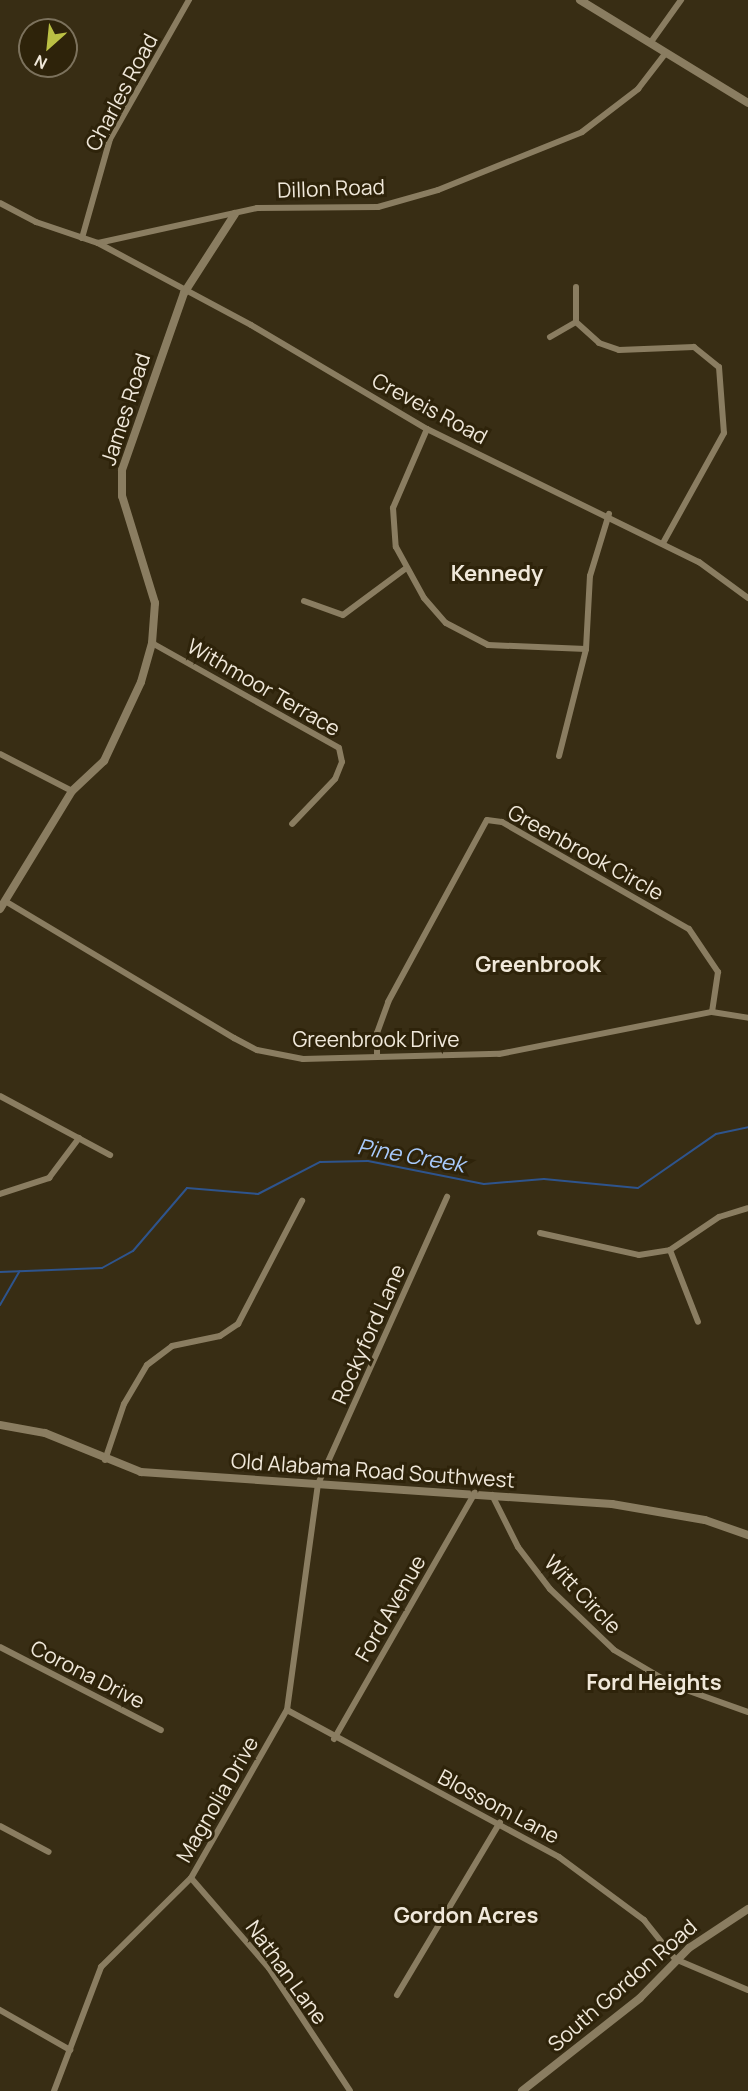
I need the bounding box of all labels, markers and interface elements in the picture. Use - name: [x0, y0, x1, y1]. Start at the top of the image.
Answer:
- north arrow: [18, 18, 78, 78]
- street label: Charles Road: [80, 29, 162, 155]
- text: N: [31, 50, 51, 75]
- street label: Dillon Road: [277, 174, 385, 202]
- street label: James Road: [95, 350, 155, 468]
- street label: Creveis Road: [368, 367, 492, 449]
- district label: Kennedy: [451, 561, 543, 587]
- street label: Withmoor Terrace: [183, 633, 345, 741]
- street label: Greenbrook Circle: [504, 799, 668, 905]
- district label: Greenbrook: [475, 952, 601, 978]
- street label: Greenbrook Drive: [292, 1026, 460, 1052]
- water label: Pine Creek: [355, 1134, 467, 1178]
- street label: Rockyford Lane: [326, 1260, 410, 1408]
- street label: Old Alabama Road Southwest: [230, 1448, 516, 1492]
- street label: Witt Circle: [539, 1549, 627, 1639]
- street label: Ford Avenue: [349, 1550, 431, 1666]
- street label: Corona Drive: [27, 1634, 149, 1714]
- district label: Ford Heights: [586, 1670, 722, 1696]
- street label: Magnolia Drive: [171, 1731, 263, 1867]
- street label: Blossom Lane: [434, 1764, 564, 1848]
- district label: Gordon Acres: [394, 1903, 538, 1929]
- street label: South Gordon Road: [542, 1914, 702, 2056]
- street label: Nathan Lane: [241, 1915, 333, 2029]

